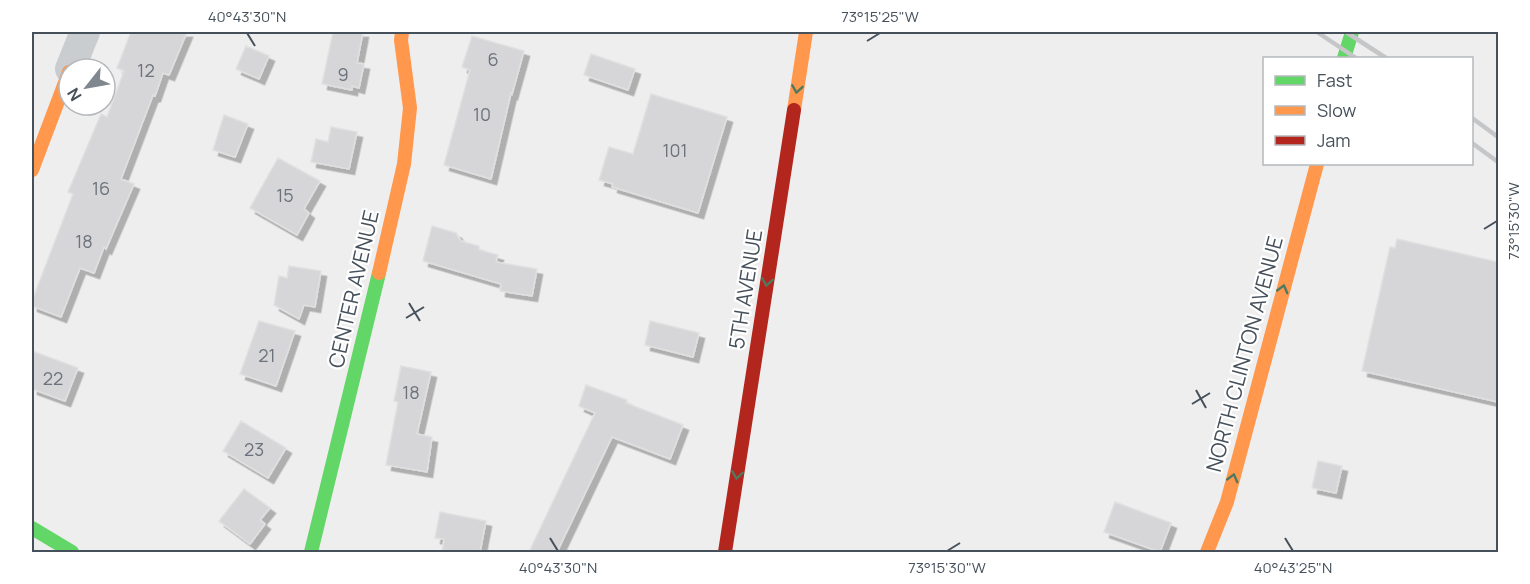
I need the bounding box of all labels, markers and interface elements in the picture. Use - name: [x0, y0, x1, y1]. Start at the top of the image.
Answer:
- text: 40°43'30"N: [208, 6, 286, 27]
- text: 73°15'25"W: [841, 6, 919, 27]
- house number: 6: [487, 47, 499, 71]
- north arrow: [57, 57, 117, 117]
- legend: [1263, 57, 1473, 165]
- house number: 12: [137, 58, 155, 82]
- house number: 9: [337, 62, 349, 86]
- text: Fast: [1317, 68, 1352, 92]
- text: N: [62, 84, 87, 105]
- one-way arrow: [791, 85, 803, 94]
- text: Slow: [1317, 98, 1357, 122]
- house number: 10: [473, 102, 491, 126]
- text: Jam: [1317, 128, 1351, 152]
- house number: 101: [662, 138, 688, 162]
- house number: 16: [92, 176, 110, 200]
- text: 73°15'30"W: [1503, 182, 1524, 260]
- house number: 15: [276, 183, 294, 207]
- street label: CENTER AVENUE: [321, 207, 385, 371]
- street label: 5TH AVENUE: [722, 227, 768, 351]
- house number: 18: [75, 229, 93, 253]
- street label: NORTH CLINTON AVENUE: [1199, 233, 1289, 475]
- one-way arrow: [761, 277, 774, 287]
- one-way arrow: [1276, 284, 1289, 294]
- house number: 21: [258, 343, 276, 367]
- house number: 22: [43, 366, 63, 390]
- house number: 18: [402, 380, 420, 404]
- house number: 23: [244, 437, 264, 461]
- one-way arrow: [732, 470, 744, 479]
- one-way arrow: [1226, 473, 1239, 483]
- text: 40°43'30"N: [519, 557, 597, 578]
- text: 73°15'30"W: [908, 557, 986, 578]
- text: 40°43'25"N: [1254, 557, 1332, 578]

